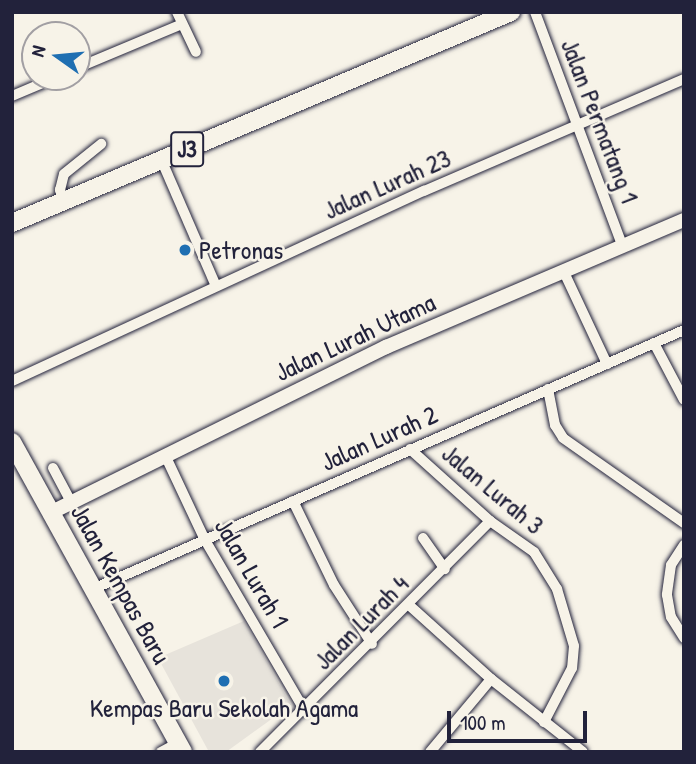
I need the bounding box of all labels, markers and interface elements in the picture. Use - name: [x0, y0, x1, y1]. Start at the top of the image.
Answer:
- north arrow: [21, 21, 91, 91]
- street label: Jalan Permatang 1: [554, 35, 646, 207]
- text: N: [24, 43, 52, 59]
- road number: J3: [170, 128, 204, 169]
- street label: Jalan Lurah 23: [319, 142, 455, 226]
- place label: Petronas: [199, 234, 283, 266]
- marker: Petronas: [177, 242, 193, 258]
- street label: Jalan Lurah Utama: [270, 286, 440, 388]
- street label: Jalan Lurah 2: [316, 399, 442, 477]
- street label: Jalan Lurah 3: [436, 437, 550, 541]
- street label: Jalan Kempas Baru: [64, 499, 178, 669]
- street label: Jalan Lurah 1: [208, 513, 296, 633]
- street label: Jalan Lurah 4: [307, 568, 415, 676]
- marker: Kempas Baru Sekolah Agama: [216, 673, 232, 689]
- place label: Kempas Baru Sekolah Agama: [90, 692, 358, 724]
- scale bar: [451, 698, 591, 742]
- text: 100 m: [460, 708, 506, 737]

